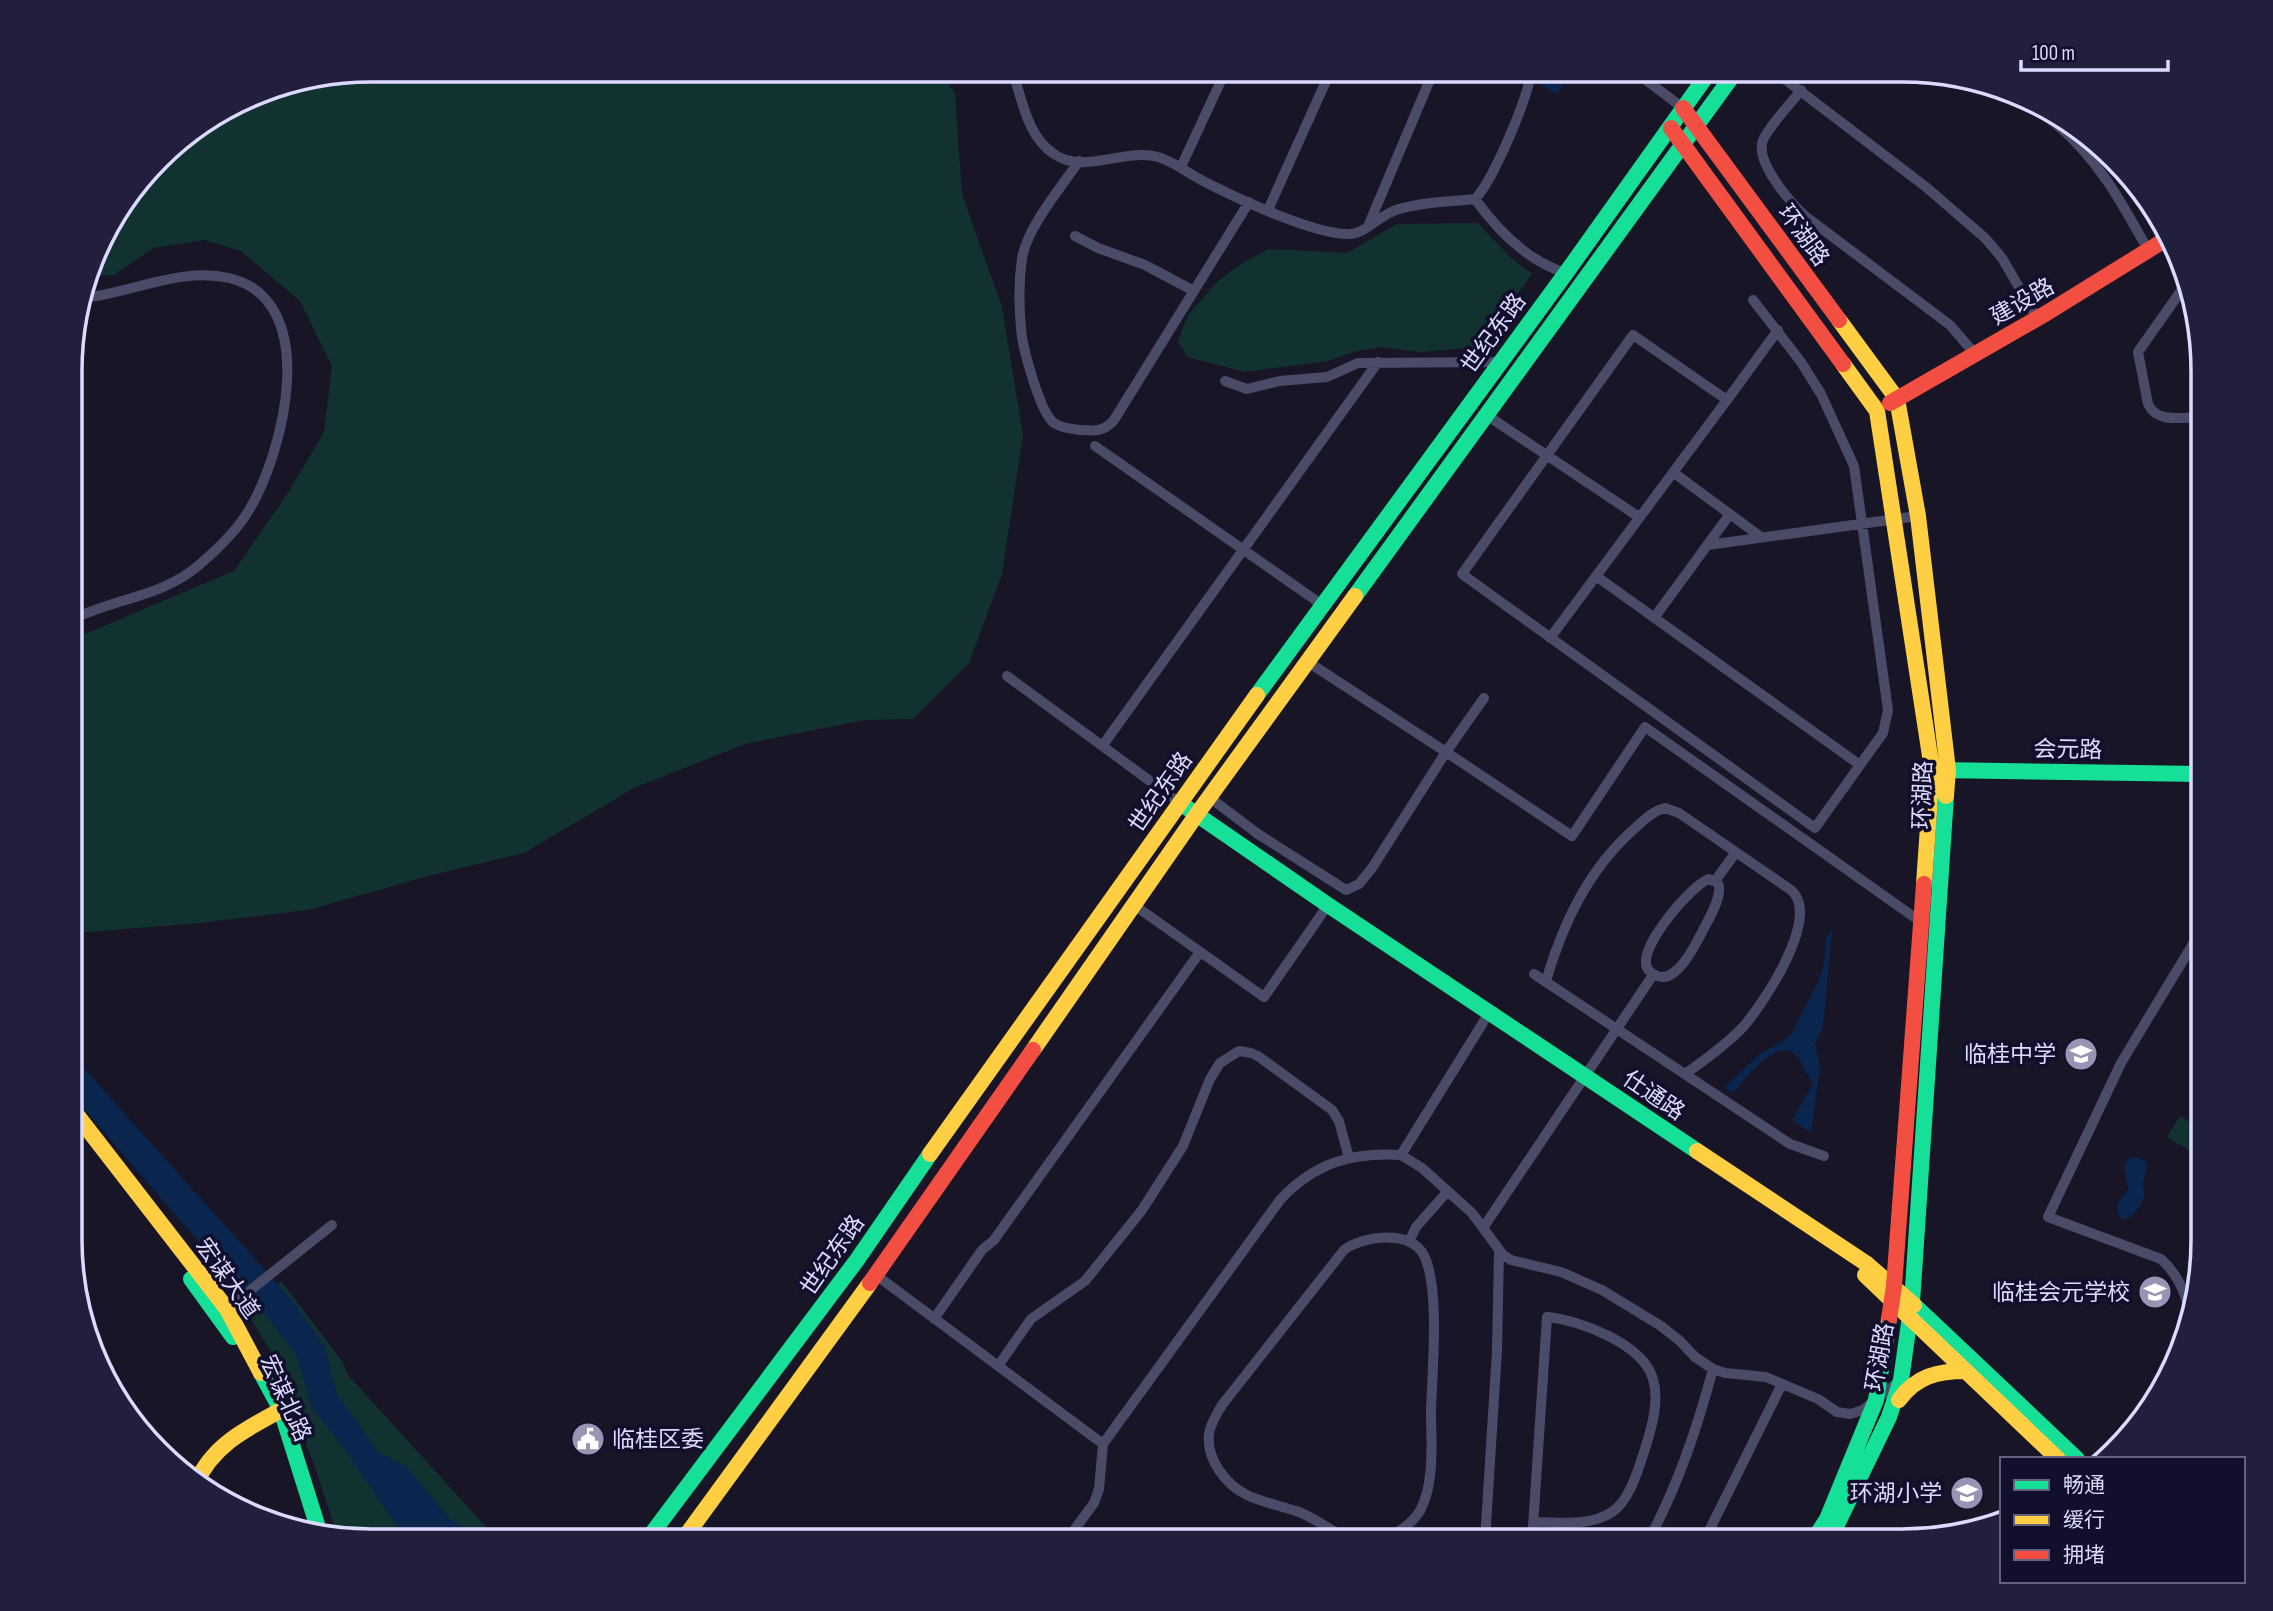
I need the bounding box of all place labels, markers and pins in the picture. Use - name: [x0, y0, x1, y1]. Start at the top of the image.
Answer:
- school or university icon: 临桂中学: [2062, 1035, 2100, 1073]
- place label: 临桂中学: [1964, 1041, 2056, 1069]
- school or university icon: 临桂会元学校: [2136, 1273, 2174, 1311]
- place label: 临桂会元学校: [1992, 1279, 2130, 1307]
- public building icon: 临桂区委: [569, 1420, 607, 1458]
- place label: 临桂区委: [612, 1426, 704, 1454]
- school or university icon: 环湖小学: [1948, 1474, 1986, 1512]
- place label: 环湖小学: [1850, 1480, 1942, 1508]

